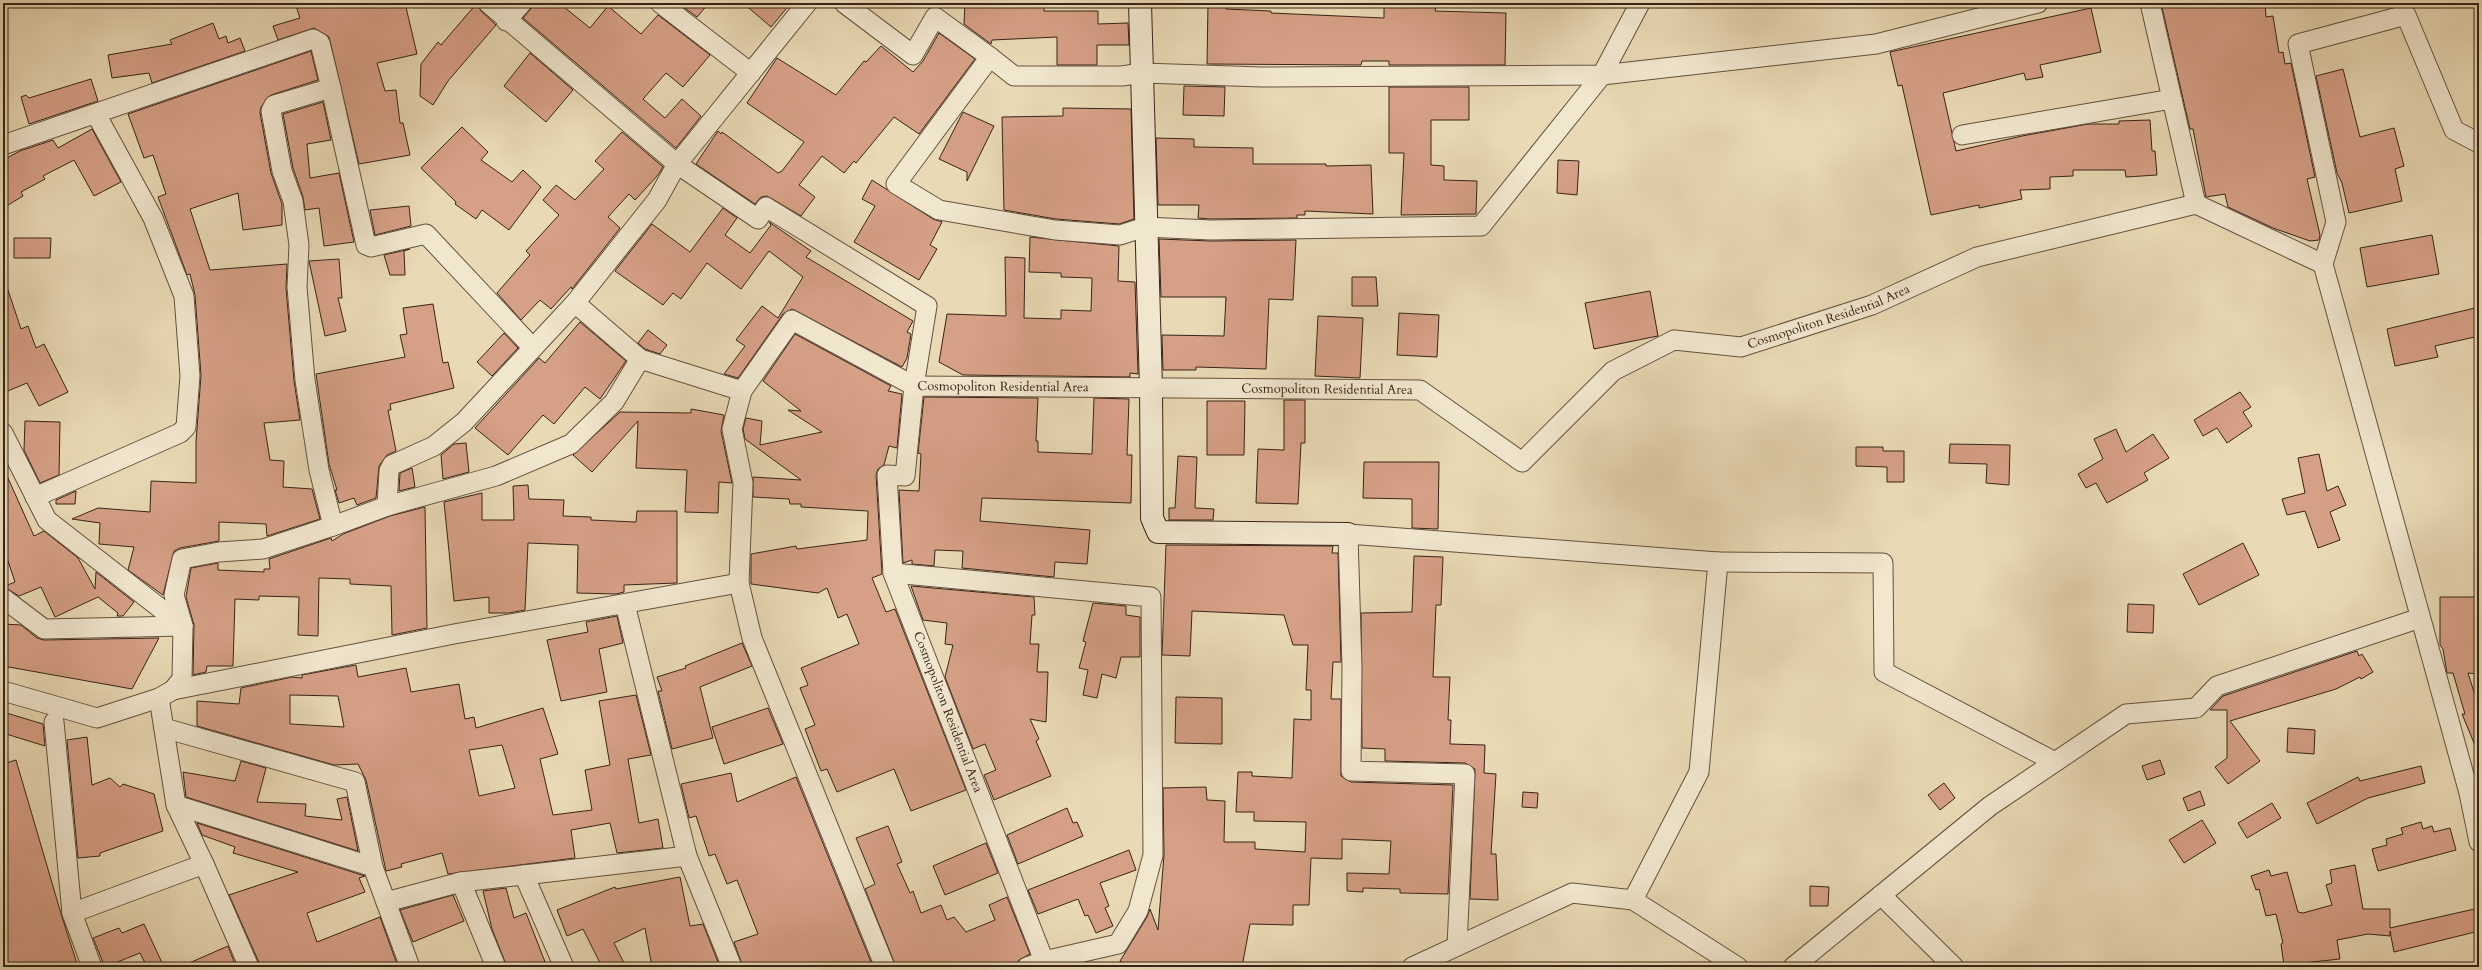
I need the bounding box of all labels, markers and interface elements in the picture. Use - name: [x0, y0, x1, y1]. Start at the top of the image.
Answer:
- street label: Cosmopoliton Residential Area: [1745, 280, 1913, 353]
- street label: Cosmopoliton Residential Area: [917, 377, 1089, 396]
- street label: Cosmopoliton Residential Area: [1241, 380, 1413, 399]
- street label: Cosmopoliton Residential Area: [909, 629, 987, 795]

